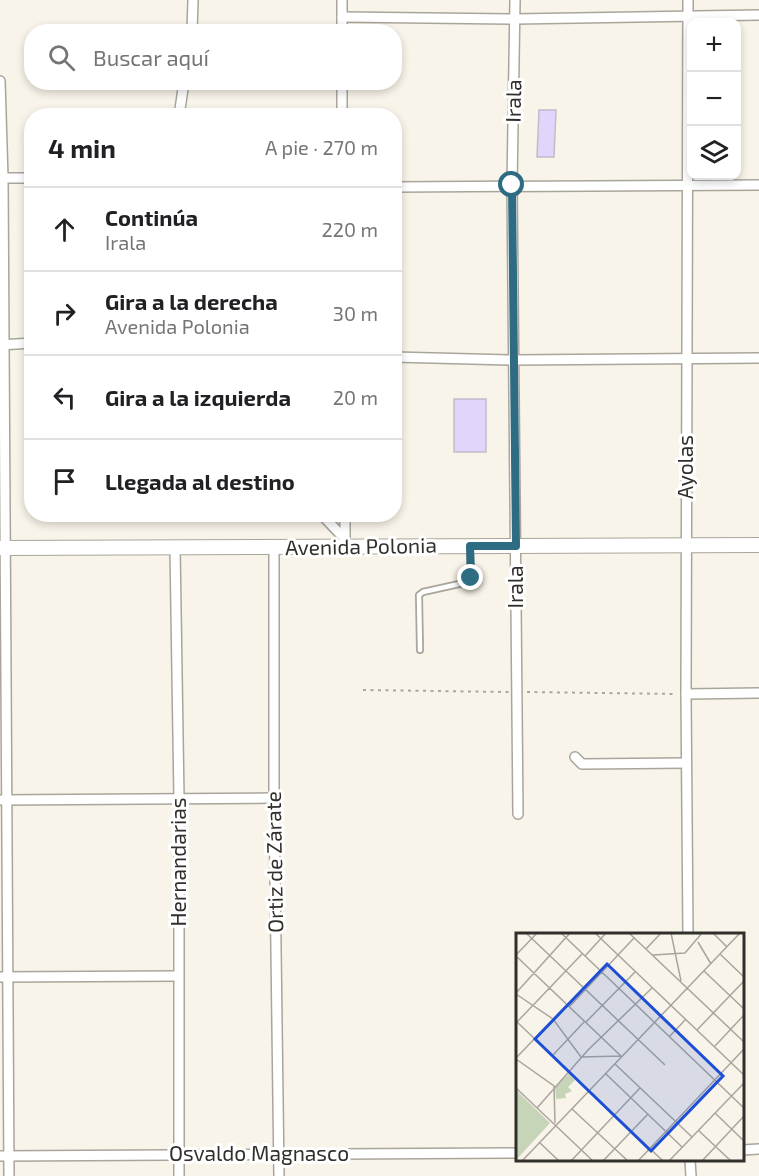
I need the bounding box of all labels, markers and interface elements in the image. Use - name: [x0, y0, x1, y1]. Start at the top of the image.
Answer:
- map controls: [687, 18, 741, 180]
- button: +: [687, 18, 741, 72]
- search box: [24, 24, 402, 90]
- icon: search: [45, 41, 78, 74]
- text: Buscar aquí: [93, 44, 209, 70]
- button: −: [687, 72, 741, 126]
- street label: Irala: [500, 79, 525, 123]
- button: layers: [687, 126, 741, 180]
- text: 4 min: [48, 132, 116, 163]
- text: A pie · 270 m: [265, 135, 378, 159]
- route start: [498, 171, 524, 197]
- text: Continúa: [105, 204, 198, 230]
- icon: ahead: [48, 213, 81, 246]
- text: 220 m: [321, 217, 378, 241]
- text: Irala: [105, 230, 146, 254]
- text: Gira a la derecha: [105, 288, 278, 314]
- icon: right: [48, 297, 81, 330]
- text: 30 m: [333, 301, 378, 325]
- text: Avenida Polonia: [105, 314, 250, 338]
- icon: left: [48, 381, 81, 414]
- text: Gira a la izquierda: [105, 384, 291, 410]
- text: 20 m: [333, 385, 378, 409]
- street label: Ayolas: [672, 435, 697, 499]
- icon: arrive: [48, 465, 81, 498]
- text: Llegada al destino: [105, 468, 295, 494]
- street label: Avenida Polonia: [285, 532, 437, 559]
- route end: [457, 564, 483, 590]
- street label: Irala: [502, 565, 527, 609]
- street label: Ortiz de Zárate: [260, 791, 287, 933]
- street label: Hernandarias: [165, 797, 190, 927]
- inset map: [516, 933, 744, 1161]
- street label: Osvaldo Magnasco: [169, 1140, 349, 1165]

